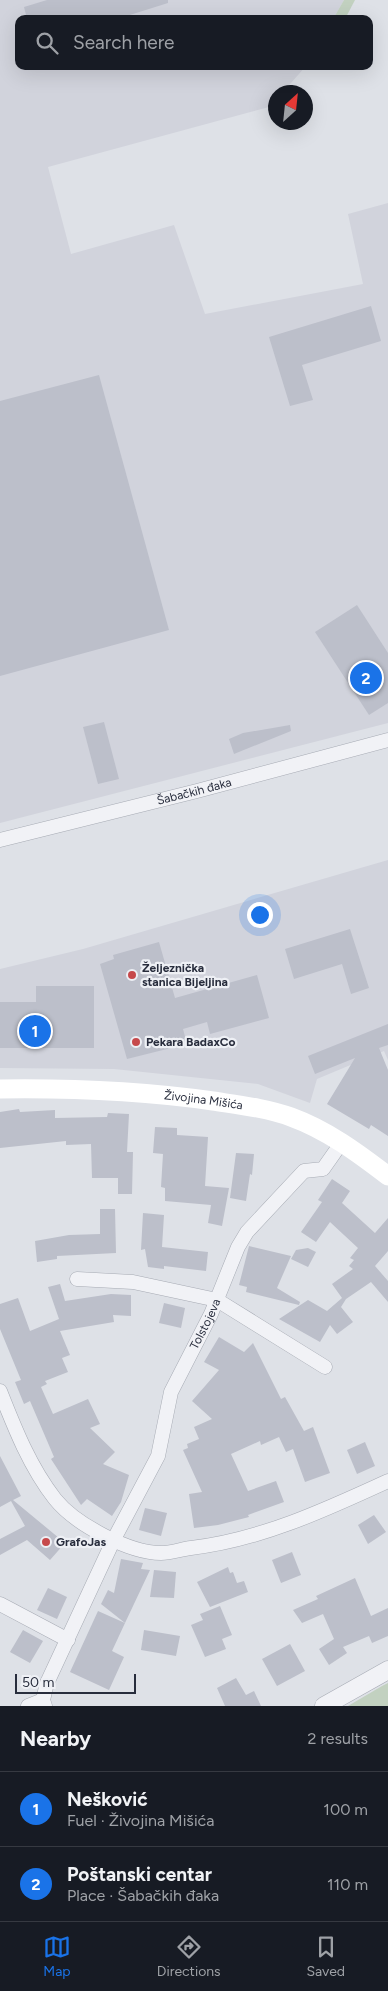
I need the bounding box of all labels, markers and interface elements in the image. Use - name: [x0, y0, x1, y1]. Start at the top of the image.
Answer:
- search box: [15, 15, 373, 70]
- icon: search: [33, 29, 61, 57]
- text: Search here: [73, 31, 175, 54]
- north arrow: [268, 85, 313, 130]
- pin: 2: [350, 659, 382, 697]
- street label: Šabačkih đaka: [155, 775, 233, 808]
- your location: [247, 902, 273, 928]
- place label: Željeznička stanica Bijeljina: [142, 961, 228, 989]
- marker: Željeznička stanica Bijeljina: [126, 969, 138, 981]
- pin: 1: [19, 1012, 51, 1050]
- place label: Pekara BadaxCo: [146, 1035, 236, 1049]
- marker: Pekara BadaxCo: [130, 1036, 142, 1048]
- street label: Živojina Mišića: [163, 1088, 244, 1112]
- street label: Tolstojeva: [187, 1297, 223, 1352]
- place label: GrafoJas: [56, 1535, 106, 1549]
- marker: GrafoJas: [40, 1536, 52, 1548]
- scale bar: [15, 1671, 136, 1694]
- text: 50 m: [22, 1674, 54, 1691]
- text: Nearby: [20, 1726, 91, 1751]
- text: 2 results: [308, 1729, 368, 1748]
- text: Nešković: [67, 1788, 148, 1811]
- text: 1: [33, 1800, 39, 1819]
- text: 100 m: [323, 1800, 368, 1819]
- text: Fuel · Živojina Mišića: [67, 1811, 214, 1830]
- text: Poštanski centar: [67, 1863, 212, 1886]
- text: 2: [31, 1875, 41, 1894]
- text: 110 m: [327, 1875, 368, 1894]
- text: Place · Šabačkih đaka: [67, 1886, 219, 1905]
- tab: Map: [43, 1933, 71, 1980]
- tab: Directions: [157, 1933, 221, 1980]
- tab: Saved: [306, 1933, 345, 1980]

